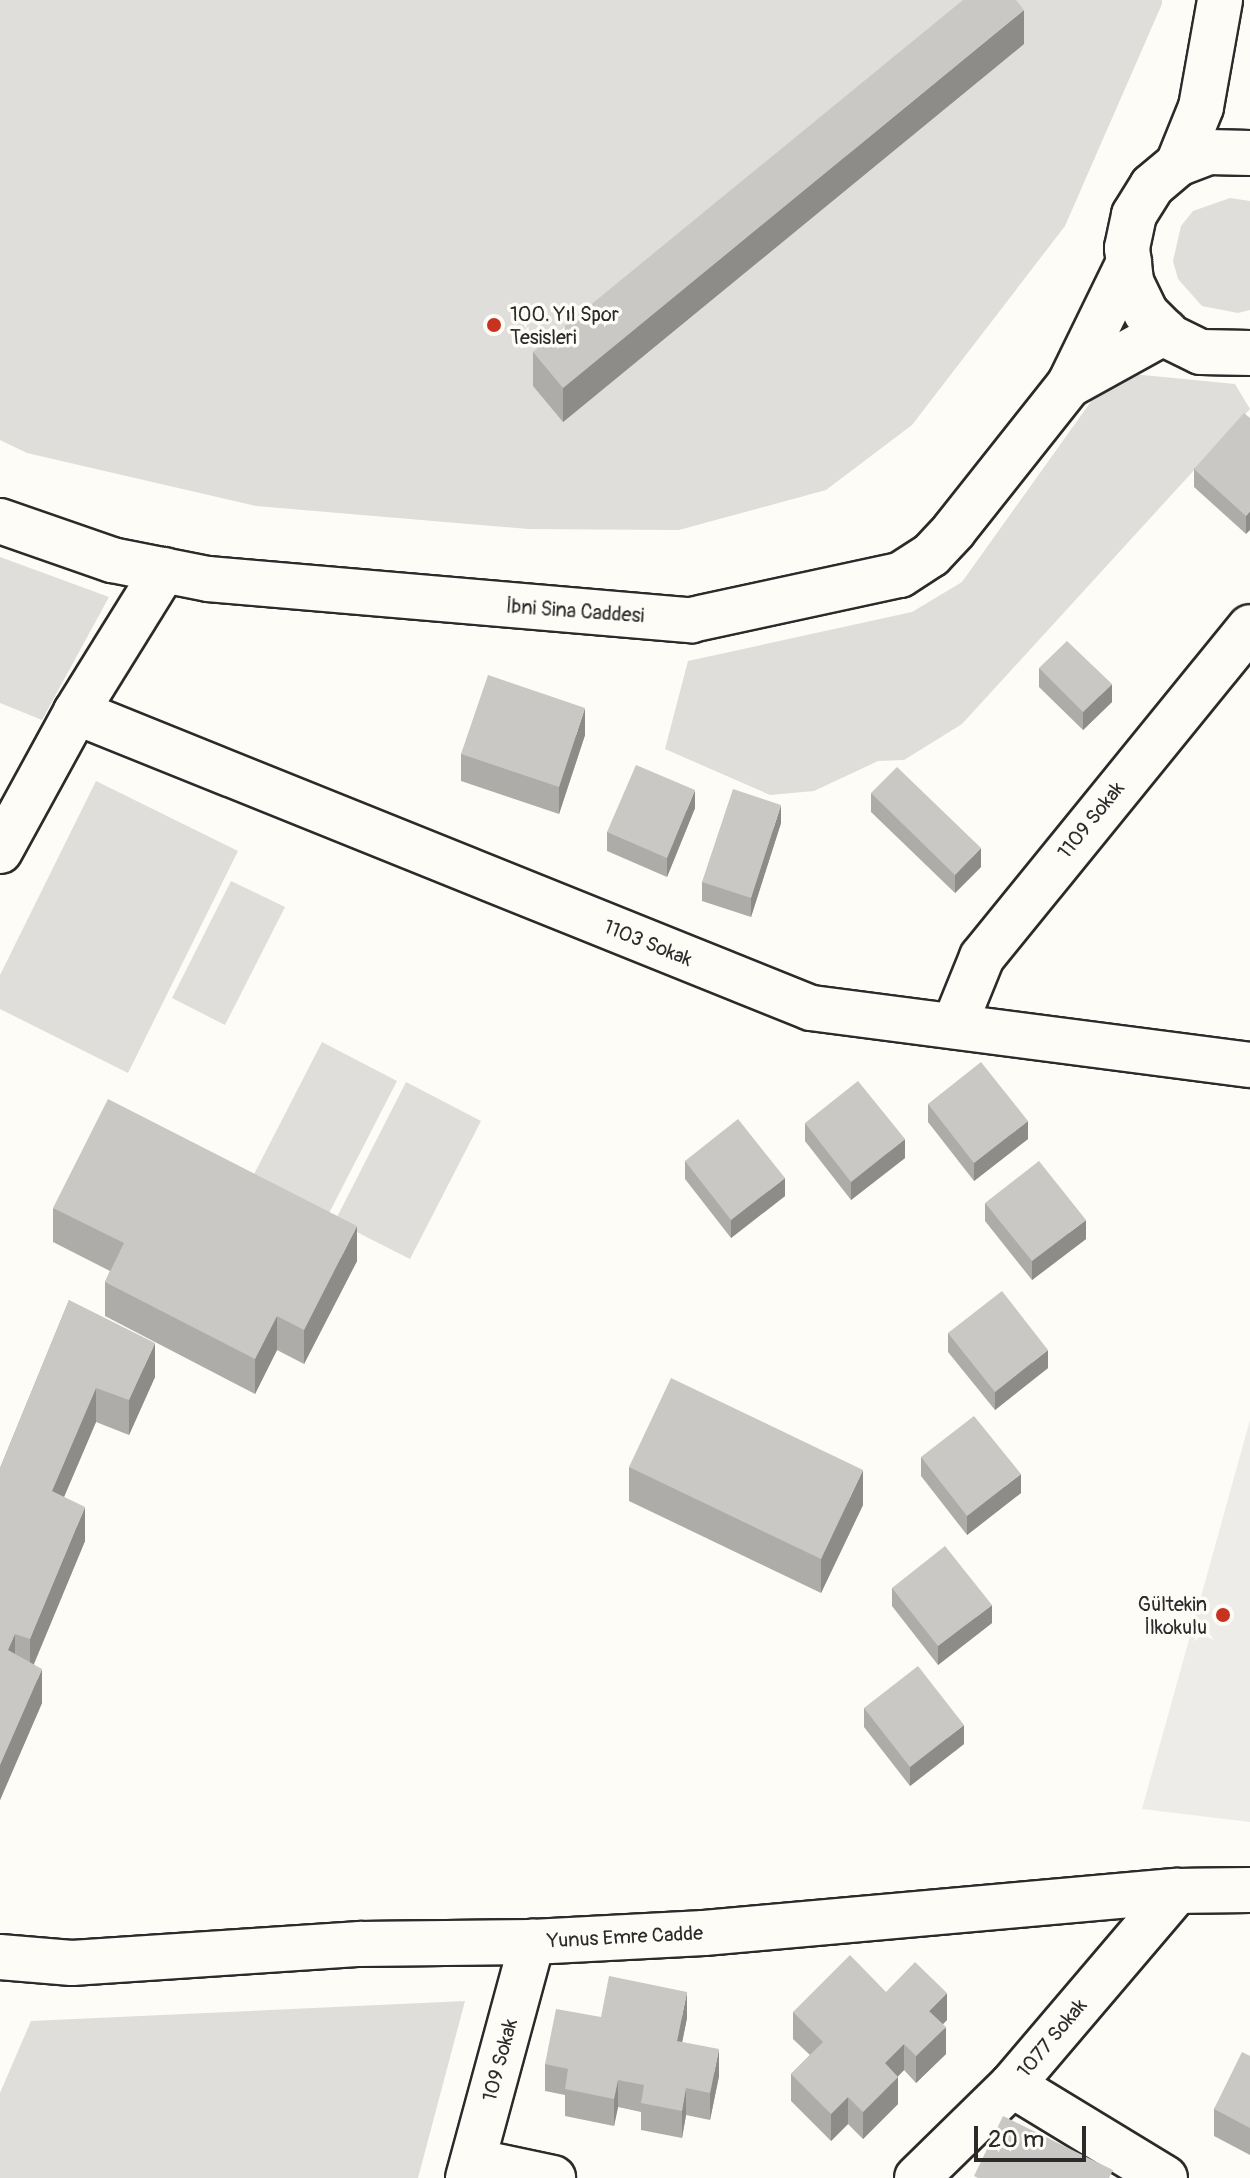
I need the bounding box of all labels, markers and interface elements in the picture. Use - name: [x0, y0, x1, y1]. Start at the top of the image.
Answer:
- place label: 100. Yıl Spor Tesisleri: [510, 302, 619, 349]
- marker: 100. Yıl Spor Tesisleri: [485, 316, 503, 334]
- street label: İbni Sina Caddesi: [505, 594, 645, 628]
- street label: 1109 Sokak: [1053, 777, 1129, 863]
- street label: 1103 Sokak: [600, 914, 696, 972]
- place label: Gültekin İlkokulu: [1138, 1592, 1207, 1639]
- marker: Gültekin İlkokulu: [1214, 1606, 1232, 1624]
- street label: Yunus Emre Cadde: [546, 1921, 704, 1953]
- street label: 1077 Sokak: [1012, 1994, 1092, 2082]
- street label: 109 Sokak: [477, 2016, 523, 2104]
- scale bar: [978, 2110, 1090, 2160]
- text: 20 m: [988, 2125, 1044, 2154]

